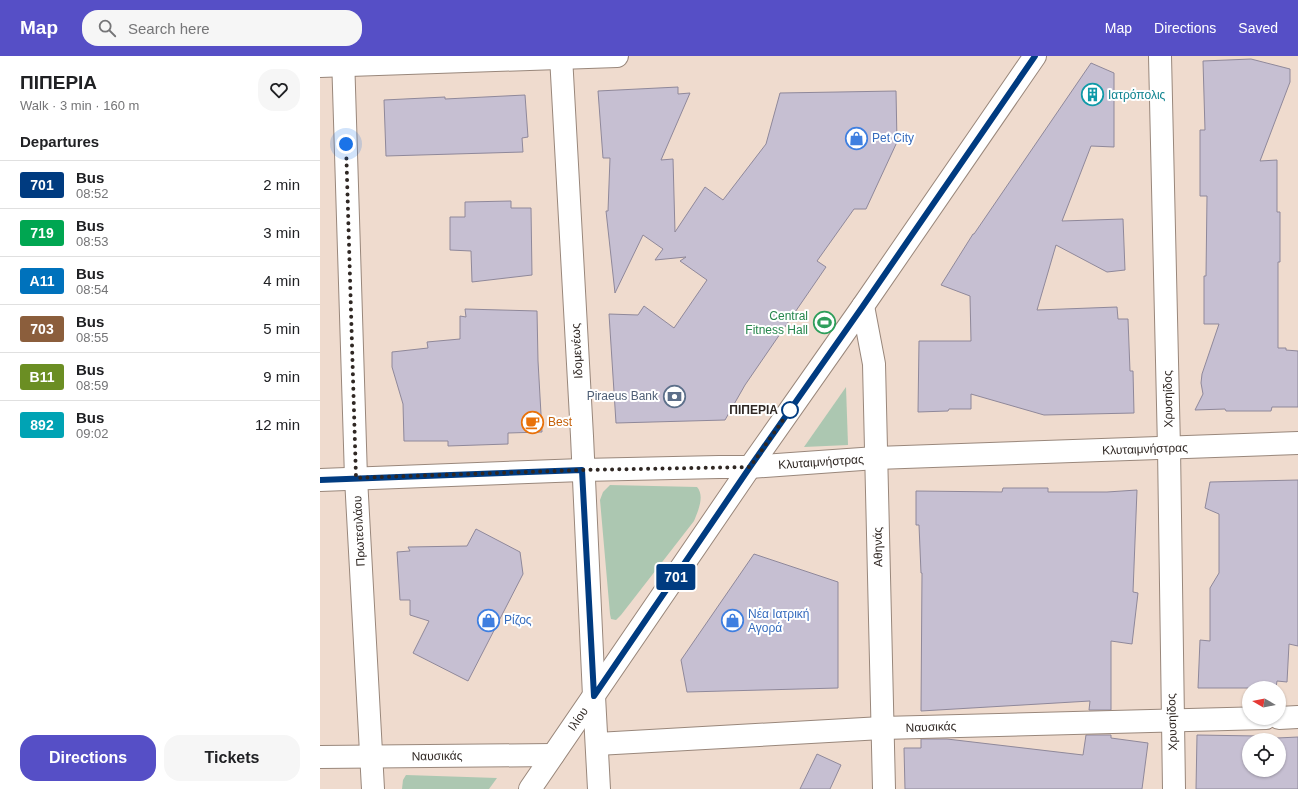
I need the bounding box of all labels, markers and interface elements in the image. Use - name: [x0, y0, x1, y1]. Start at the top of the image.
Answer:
- search box: [82, 10, 362, 46]
- text: Map: [20, 17, 58, 38]
- icon: search: [96, 17, 118, 39]
- text: Search here: [128, 20, 210, 37]
- text: Map: [1105, 20, 1132, 36]
- text: Directions: [1154, 20, 1216, 36]
- text: Saved: [1238, 20, 1278, 36]
- button: heart: [258, 69, 300, 111]
- text: ΠΙΠΕΡΙΑ: [20, 72, 97, 93]
- building icon: Ιατρόπολις: [1079, 82, 1105, 108]
- place label: Ιατρόπολις: [1108, 88, 1166, 102]
- text: Walk · 3 min · 160 m: [20, 98, 139, 113]
- shop icon: Pet City: [843, 125, 869, 151]
- place label: Pet City: [872, 131, 914, 145]
- text: Departures: [20, 133, 99, 150]
- your location: [336, 134, 356, 154]
- text: Bus: [76, 169, 104, 186]
- text: 2 min: [263, 176, 300, 193]
- text: 701: [30, 177, 54, 193]
- text: 08:52: [76, 186, 109, 201]
- text: Bus: [76, 217, 104, 234]
- text: 3 min: [263, 224, 300, 241]
- text: 719: [30, 225, 54, 241]
- text: 08:53: [76, 234, 109, 249]
- text: Bus: [76, 265, 104, 282]
- text: 4 min: [263, 272, 300, 289]
- text: Α11: [30, 273, 54, 289]
- text: 08:54: [76, 282, 109, 297]
- place label: Central Fitness Hall: [745, 309, 808, 337]
- sports icon: Central Fitness Hall: [811, 310, 837, 336]
- text: Bus: [76, 313, 104, 330]
- text: 5 min: [263, 320, 300, 337]
- text: 703: [30, 321, 54, 337]
- street label: Ιδομενέως: [569, 323, 585, 379]
- text: 08:55: [76, 330, 109, 345]
- text: Bus: [76, 361, 104, 378]
- text: 9 min: [263, 368, 300, 385]
- text: Β11: [30, 369, 54, 385]
- street label: Χρυσηίδος: [1160, 370, 1175, 428]
- text: 08:59: [76, 378, 109, 393]
- bank icon: Piraeus Bank: [661, 383, 687, 409]
- place label: Piraeus Bank: [587, 389, 659, 403]
- marker: ΠΙΠΕΡΙΑ: [781, 401, 799, 419]
- place label: ΠΙΠΕΡΙΑ: [729, 403, 778, 417]
- text: Bus: [76, 409, 104, 426]
- cafe icon: Best: [520, 409, 546, 435]
- place label: Best: [548, 415, 573, 429]
- text: 12 min: [255, 416, 300, 433]
- text: 892: [30, 417, 54, 433]
- text: 09:02: [76, 426, 109, 441]
- street label: Κλυταιμνήστρας: [1102, 441, 1188, 457]
- street label: Κλυταιμνήστρας: [778, 452, 864, 472]
- street label: Πρωτεσιλάου: [350, 495, 368, 567]
- street label: Αθηνάς: [871, 527, 885, 567]
- line badge: 701: [653, 564, 699, 590]
- text: 701: [664, 569, 688, 585]
- shop icon: Ρίζος: [476, 607, 502, 633]
- place label: Νέα Ιατρική Αγορά: [748, 607, 809, 635]
- shop icon: Νέα Ιατρική Αγορά: [720, 608, 746, 634]
- place label: Ρίζος: [504, 613, 532, 627]
- north arrow: [1242, 681, 1286, 725]
- map controls: [1242, 681, 1286, 777]
- street label: Χρυσηίδος: [1164, 693, 1180, 751]
- street label: Ιλίου: [565, 705, 591, 733]
- street label: Ναυσικάς: [905, 719, 957, 735]
- button: locate: [1242, 733, 1286, 777]
- button: Directions: [20, 735, 156, 781]
- button: Tickets: [164, 735, 300, 781]
- street label: Ναυσικάς: [411, 749, 463, 763]

